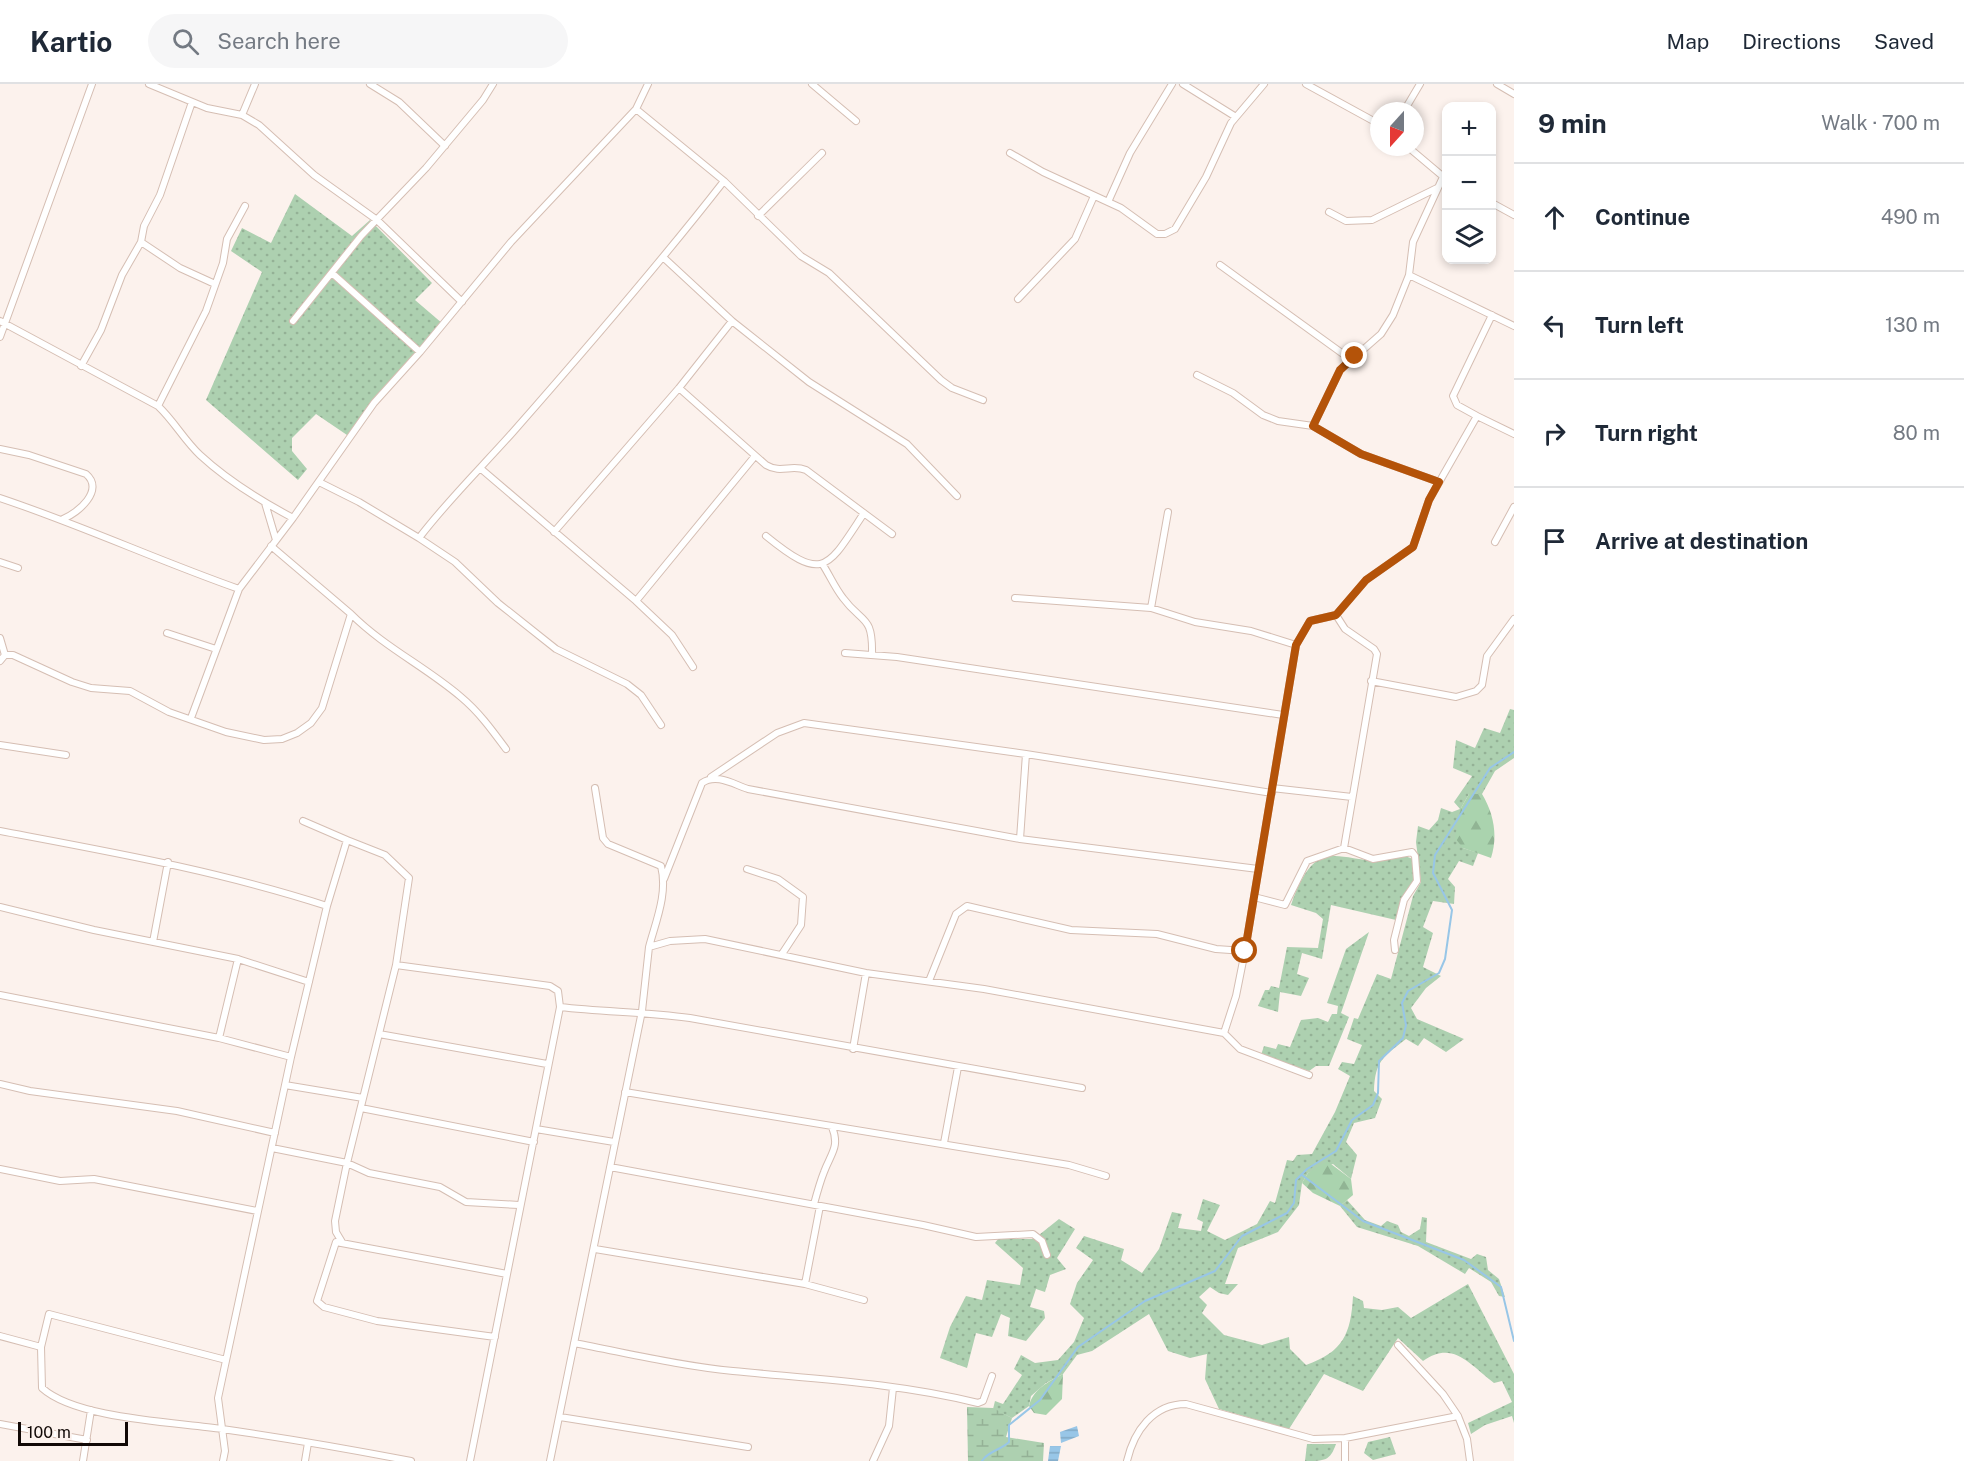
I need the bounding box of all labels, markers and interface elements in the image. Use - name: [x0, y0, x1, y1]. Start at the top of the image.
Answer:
- search box: [148, 14, 568, 68]
- text: Kartio: [30, 25, 112, 58]
- icon: search: [169, 25, 202, 58]
- text: Search here: [217, 28, 341, 54]
- text: Map: [1667, 29, 1709, 54]
- text: Directions: [1742, 29, 1841, 54]
- text: Saved: [1874, 29, 1934, 54]
- north arrow: [1370, 102, 1424, 156]
- map controls: [1442, 102, 1496, 264]
- button: +: [1442, 102, 1496, 156]
- text: 9 min: [1538, 108, 1607, 139]
- text: Walk · 700 m: [1821, 111, 1940, 135]
- button: −: [1442, 156, 1496, 210]
- icon: ahead: [1538, 201, 1571, 234]
- text: Continue: [1595, 204, 1690, 230]
- text: 490 m: [1881, 205, 1940, 229]
- button: layers: [1442, 210, 1496, 264]
- icon: left: [1538, 309, 1571, 342]
- text: Turn left: [1595, 312, 1684, 338]
- text: 130 m: [1885, 313, 1940, 337]
- route end: [1341, 342, 1367, 368]
- icon: right: [1538, 417, 1571, 450]
- text: Turn right: [1595, 420, 1698, 446]
- text: 80 m: [1893, 421, 1940, 445]
- icon: arrive: [1538, 525, 1571, 558]
- text: Arrive at destination: [1595, 528, 1808, 554]
- route start: [1231, 937, 1257, 963]
- scale bar: [18, 1419, 128, 1446]
- text: 100 m: [27, 1423, 71, 1442]

